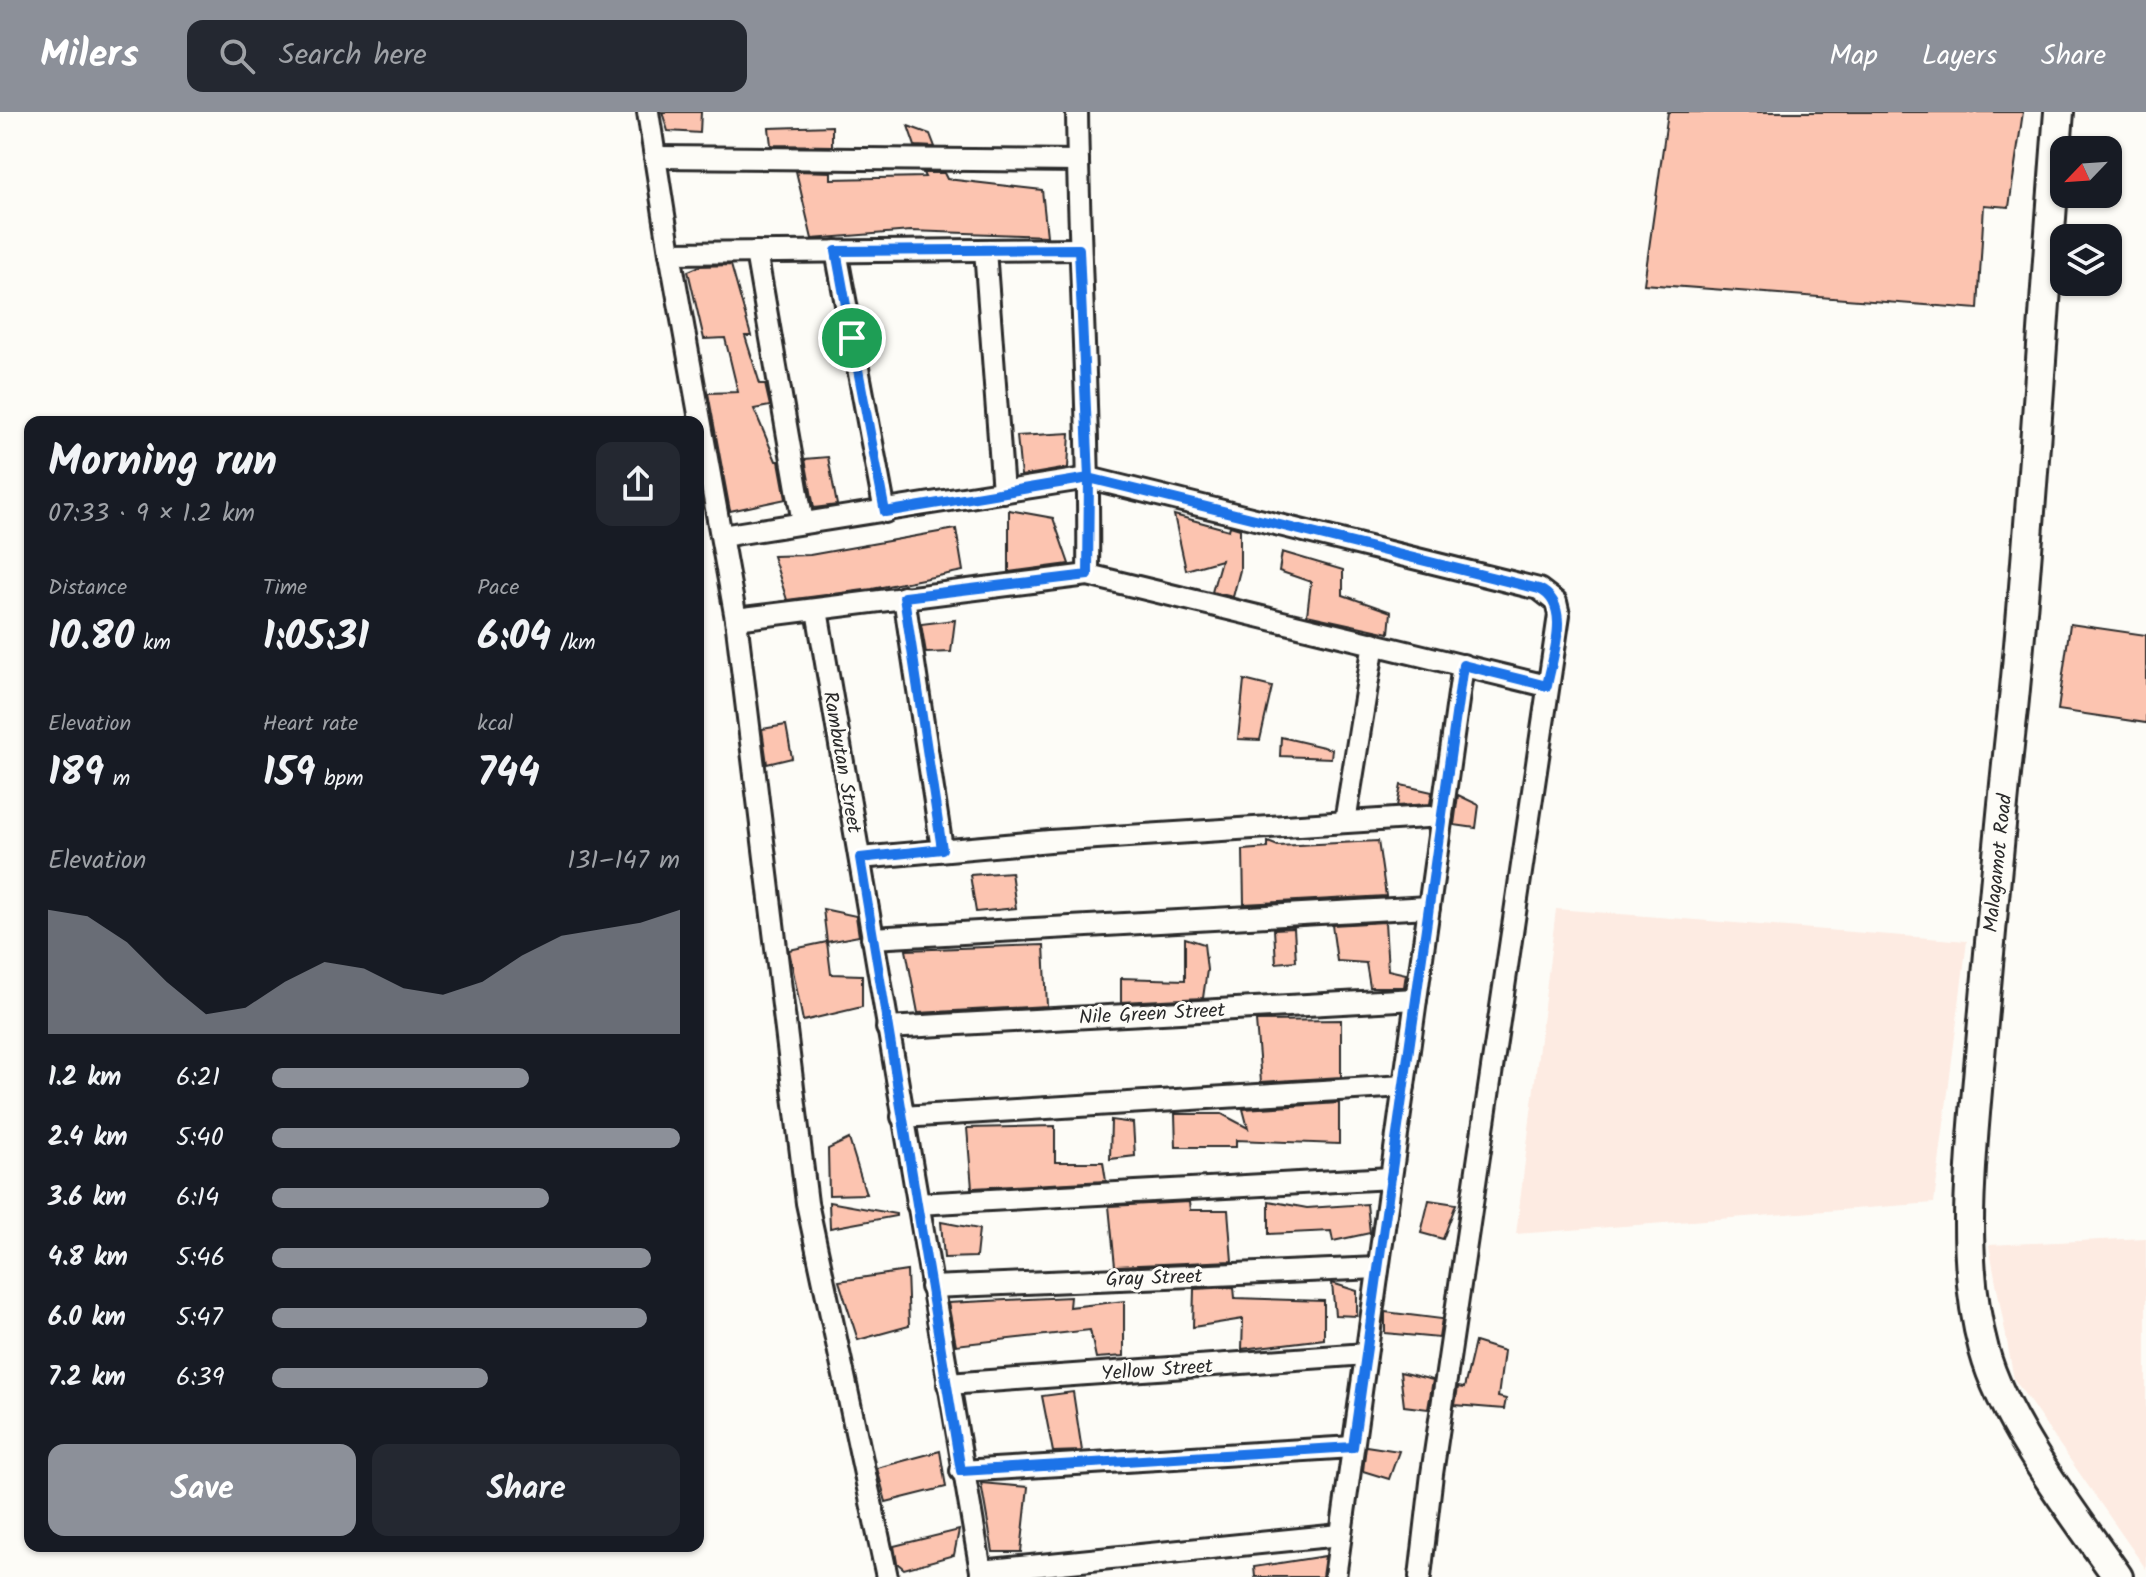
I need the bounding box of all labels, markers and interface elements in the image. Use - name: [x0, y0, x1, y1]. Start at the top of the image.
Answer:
- search box: [187, 20, 747, 92]
- text: Milers: [40, 26, 139, 86]
- text: Search here: [279, 32, 427, 80]
- icon: search: [215, 34, 259, 78]
- text: Map: [1829, 34, 1878, 79]
- text: Layers: [1922, 34, 1997, 79]
- text: Share: [2041, 34, 2106, 79]
- north arrow: [2050, 136, 2122, 208]
- map controls: [2050, 136, 2122, 296]
- button: layers: [2050, 224, 2122, 296]
- pin: [818, 304, 886, 372]
- icon: arrive: [830, 316, 874, 360]
- text: Morning run: [48, 428, 277, 498]
- button: share: [596, 442, 680, 526]
- text: 07:33 · 9 × 1.2 km: [48, 493, 255, 535]
- text: Distance: [48, 571, 127, 606]
- text: Time: [263, 571, 307, 606]
- text: Pace: [477, 571, 519, 606]
- text: 10.80: [48, 606, 134, 670]
- text: 1:05:31: [263, 606, 369, 670]
- text: 6:04: [477, 606, 551, 670]
- text: km: [134, 626, 171, 661]
- text: /km: [551, 626, 596, 661]
- street label: Rambutan Street: [813, 689, 869, 836]
- text: Elevation: [48, 707, 131, 742]
- text: Heart rate: [263, 707, 358, 742]
- text: kcal: [477, 707, 513, 742]
- text: 189: [48, 742, 104, 806]
- text: 159: [263, 742, 315, 806]
- text: 744: [477, 742, 540, 806]
- text: m: [104, 762, 130, 797]
- text: bpm: [315, 762, 364, 797]
- street label: Malagamot Road: [1976, 791, 2022, 934]
- text: Elevation: [48, 840, 146, 882]
- text: 131–147 m: [567, 840, 680, 882]
- street label: Nile Green Street: [1078, 995, 1226, 1035]
- text: 1.2 km: [48, 1057, 121, 1099]
- text: 6:21: [176, 1057, 220, 1099]
- text: 2.4 km: [48, 1117, 128, 1159]
- text: 5:40: [176, 1117, 224, 1159]
- text: 3.6 km: [48, 1177, 127, 1219]
- text: 6:14: [176, 1177, 219, 1219]
- text: 4.8 km: [48, 1237, 128, 1279]
- text: 5:46: [176, 1237, 225, 1279]
- street label: Gray Street: [1105, 1261, 1203, 1297]
- text: 6.0 km: [48, 1297, 126, 1339]
- text: 5:47: [176, 1297, 223, 1339]
- street label: Yellow Street: [1100, 1351, 1214, 1391]
- text: 7.2 km: [48, 1357, 126, 1399]
- text: 6:39: [176, 1357, 224, 1399]
- button: Save: [48, 1444, 356, 1536]
- button: Share: [372, 1444, 680, 1536]

